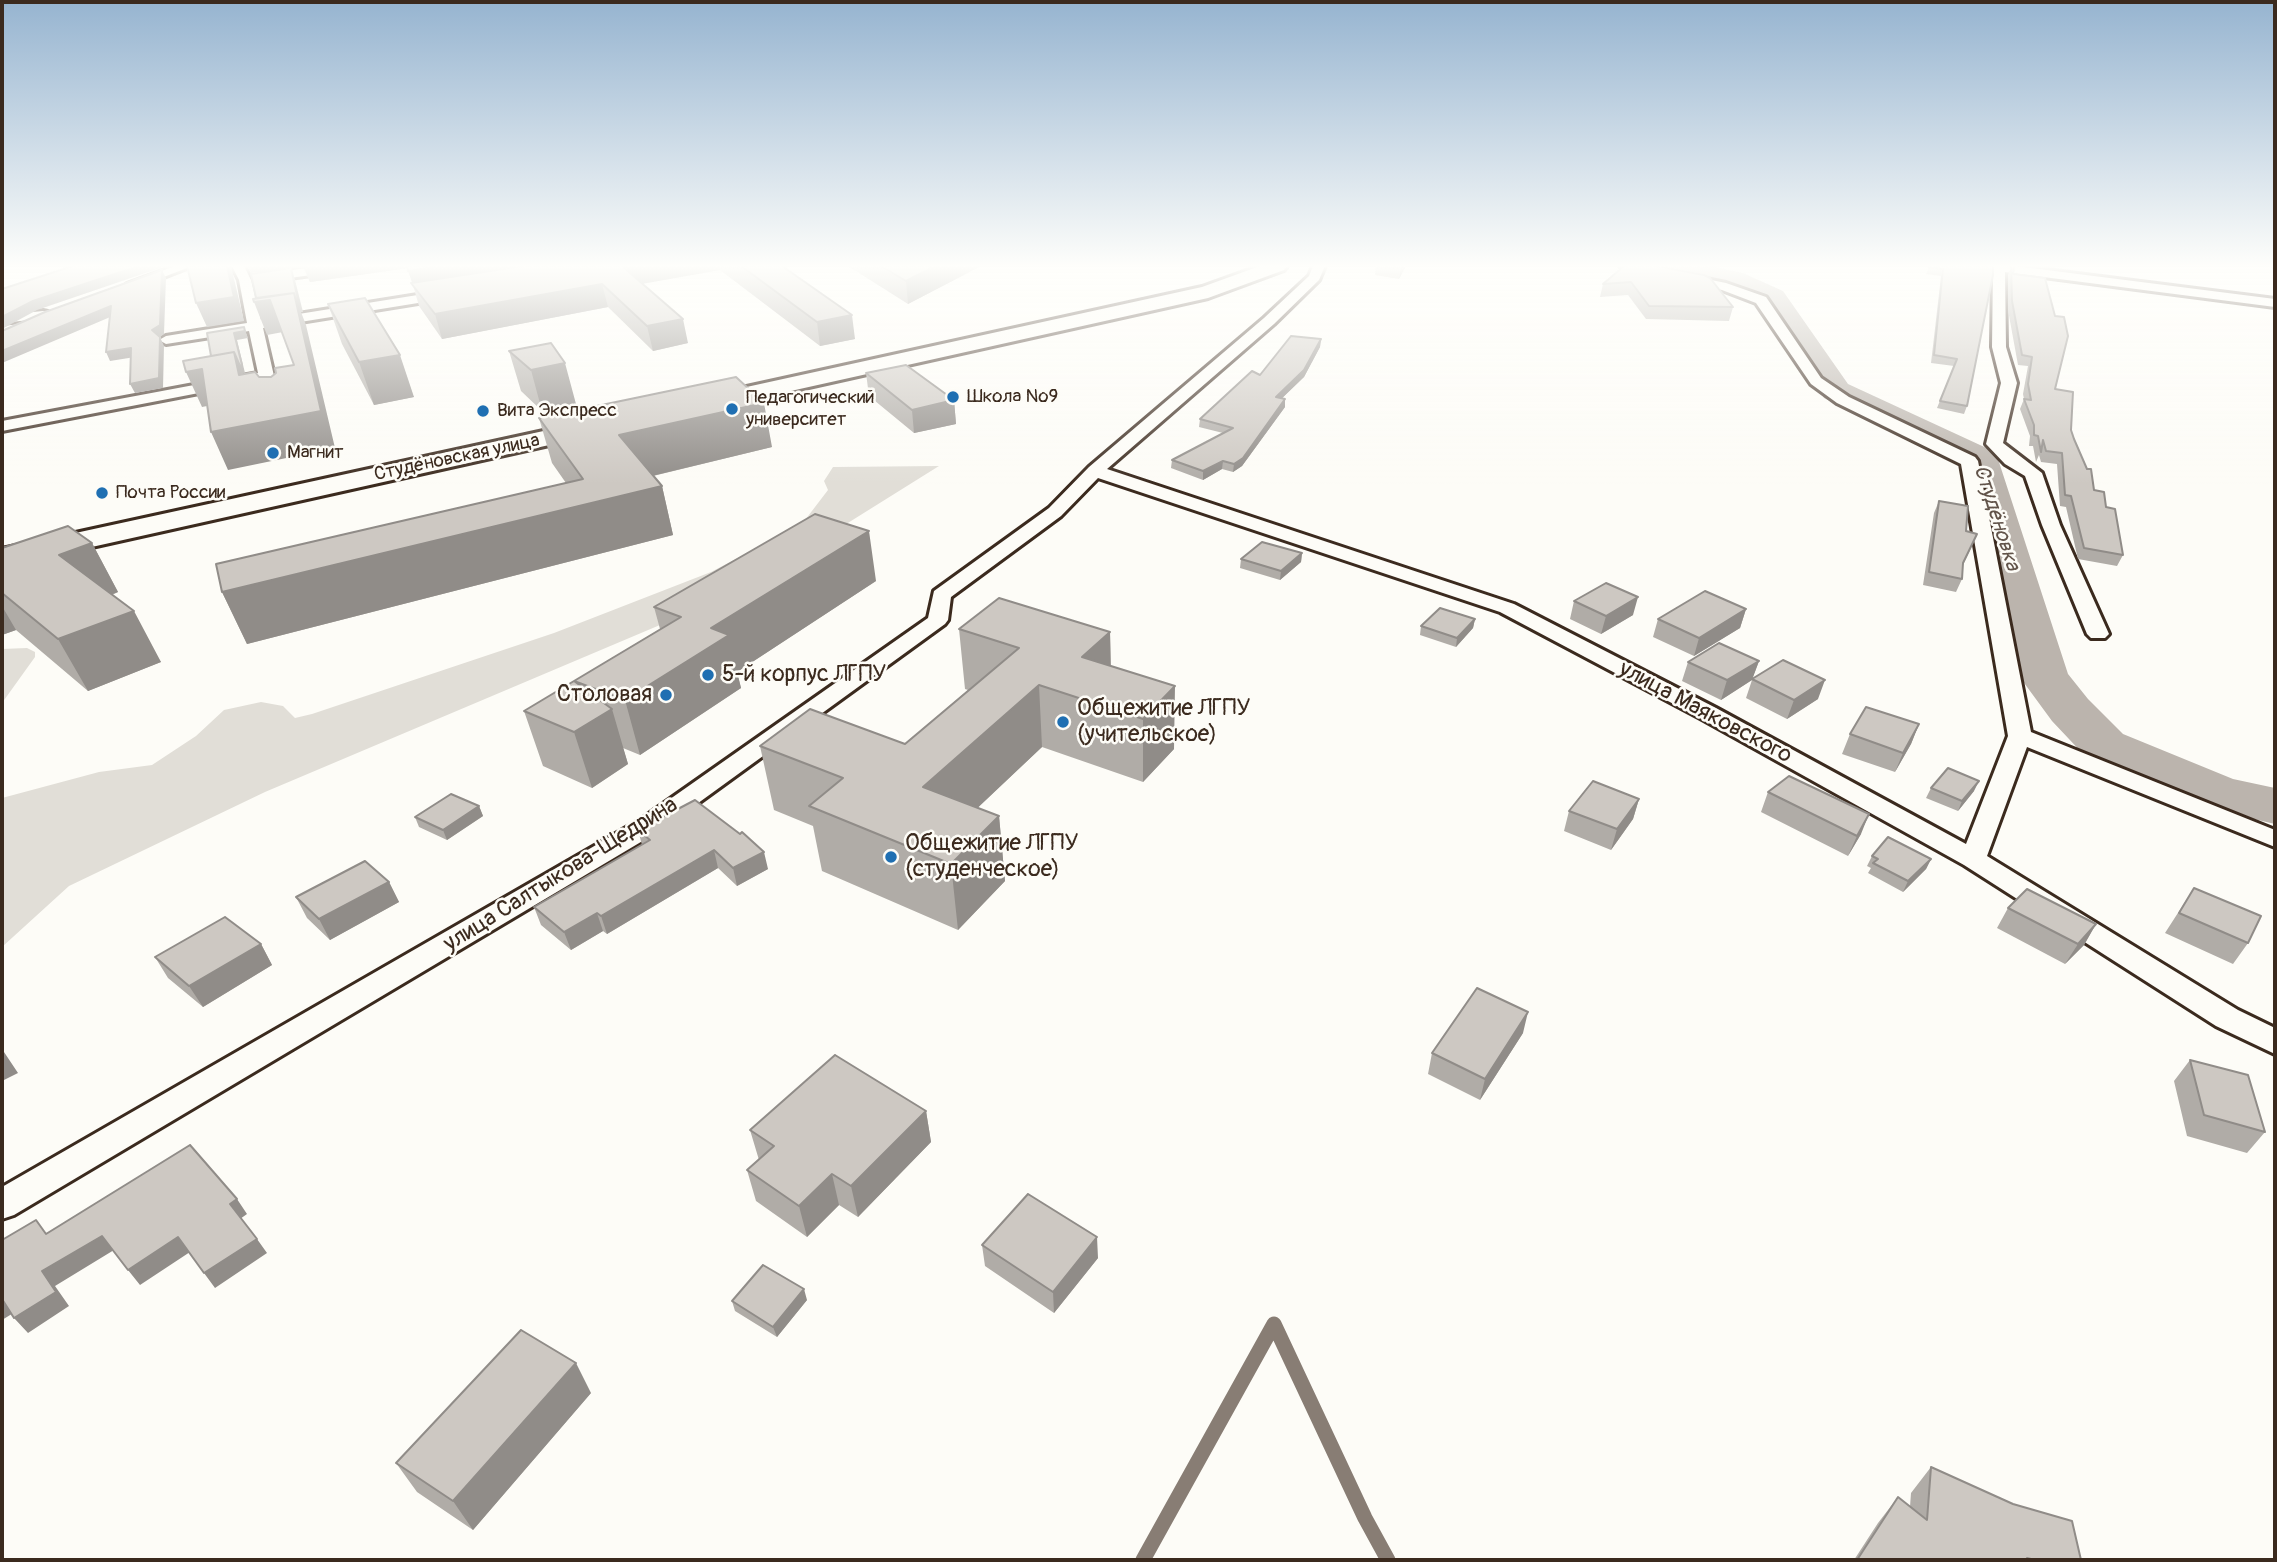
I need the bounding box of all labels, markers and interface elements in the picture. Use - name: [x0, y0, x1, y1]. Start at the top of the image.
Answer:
- place label: Школа №9: [967, 386, 1058, 408]
- place label: Педагогический университет: [746, 387, 875, 431]
- marker: Школа №9: [945, 389, 961, 405]
- place label: Вита Экспресс: [497, 400, 617, 422]
- marker: Педагогический университет: [724, 401, 740, 417]
- marker: Вита Экспресс: [475, 403, 491, 419]
- street label: Студёновская улица: [372, 429, 542, 487]
- place label: Магнит: [287, 442, 343, 464]
- marker: Магнит: [265, 445, 281, 461]
- water label: Студёновка: [1967, 462, 2025, 574]
- place label: Почта России: [116, 482, 226, 504]
- marker: Почта России: [94, 485, 110, 501]
- street label: улица Маяковского: [1614, 656, 1796, 770]
- place label: 5-й корпус ЛГПУ: [722, 661, 886, 689]
- marker: 5-й корпус ЛГПУ: [700, 667, 716, 683]
- place label: Столовая: [557, 681, 652, 709]
- marker: Столовая: [658, 687, 674, 703]
- place label: Общежитие ЛГПУ (учительское): [1077, 695, 1250, 749]
- marker: Общежитие ЛГПУ (учительское): [1055, 714, 1071, 730]
- street label: улица Салтыкова-Щедрина: [439, 792, 683, 958]
- place label: Общежитие ЛГПУ (студенческое): [905, 830, 1078, 884]
- marker: Общежитие ЛГПУ (студенческое): [883, 849, 899, 865]

